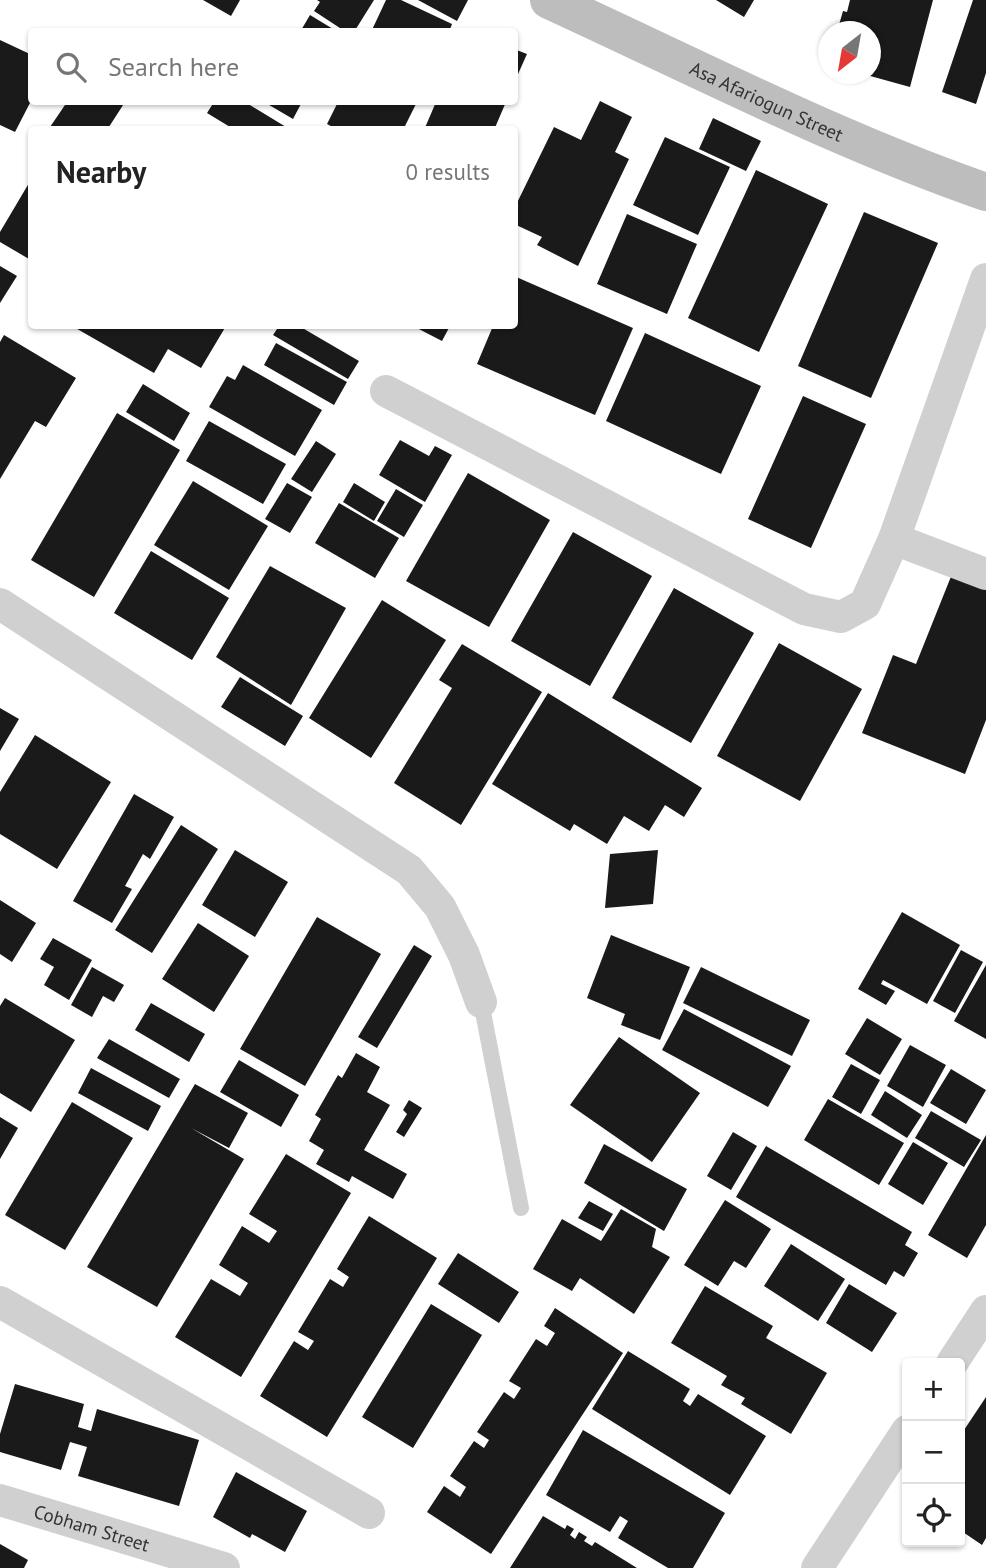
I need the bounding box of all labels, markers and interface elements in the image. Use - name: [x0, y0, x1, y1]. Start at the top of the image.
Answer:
- north arrow: [818, 21, 881, 84]
- search box: [28, 28, 518, 105]
- icon: search: [52, 48, 90, 86]
- text: Search here: [108, 50, 239, 83]
- street label: Asa Afariogun Street: [686, 56, 847, 147]
- text: Nearby: [56, 152, 146, 191]
- text: 0 results: [406, 157, 490, 186]
- map controls: [902, 1358, 965, 1547]
- button: +: [902, 1358, 965, 1421]
- button: −: [902, 1421, 965, 1484]
- button: locate: [902, 1484, 965, 1547]
- street label: Cobham Street: [31, 1499, 153, 1557]

